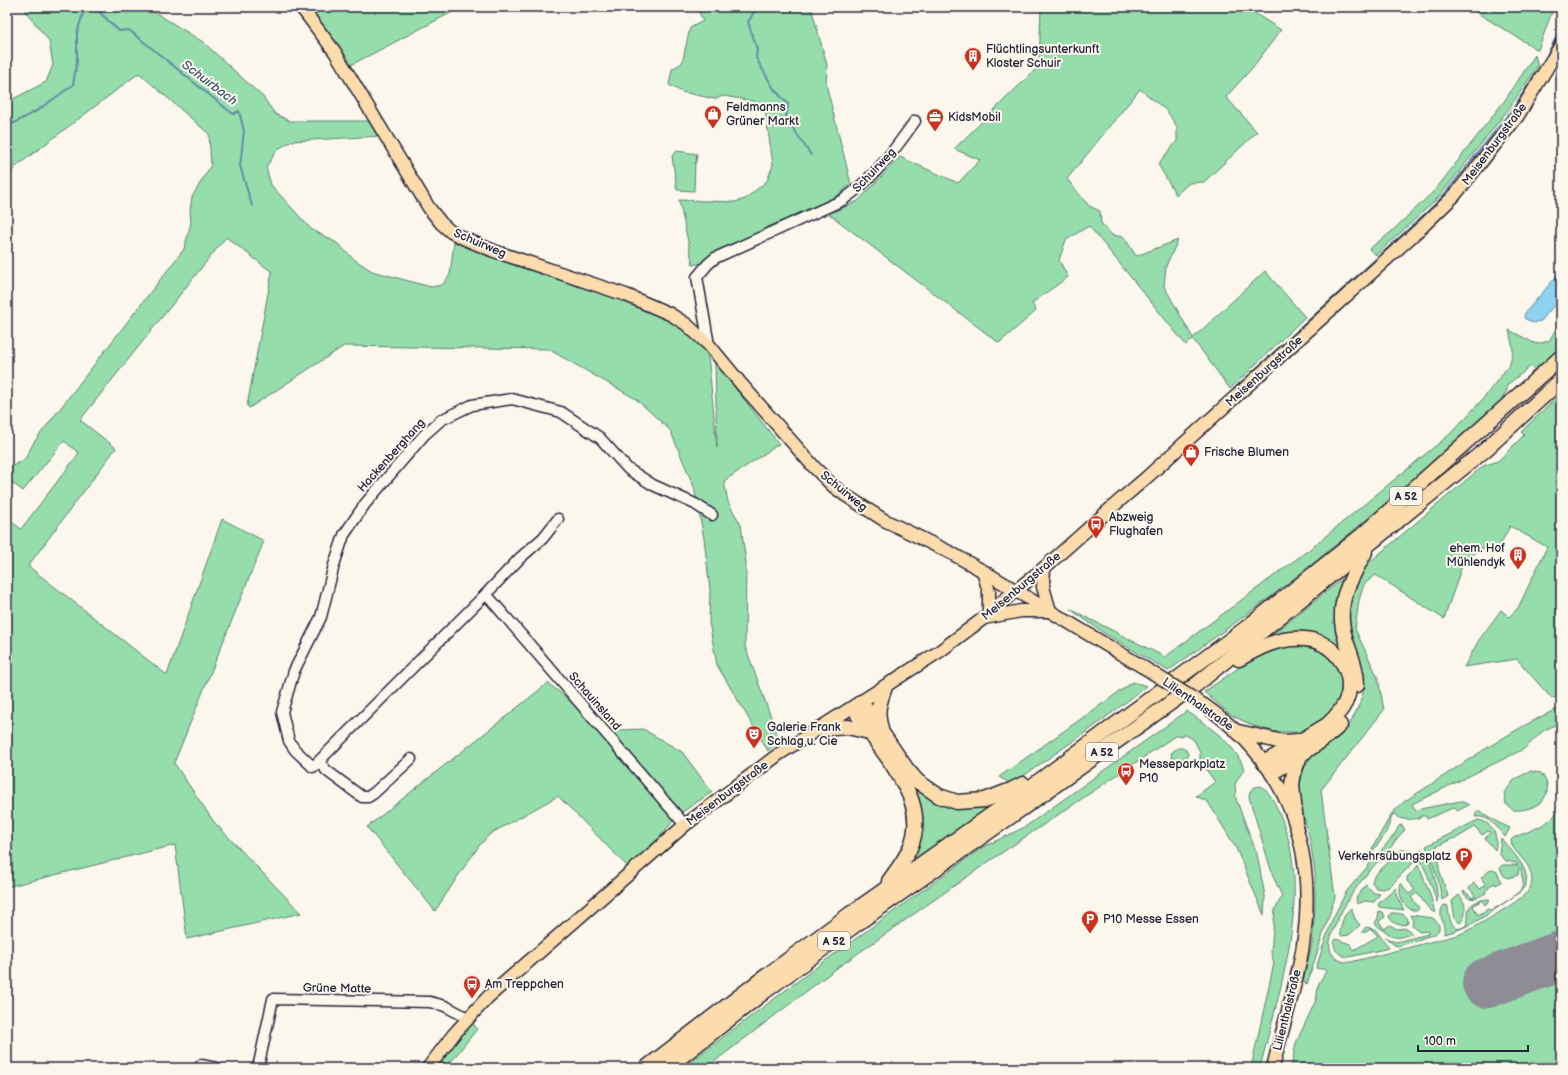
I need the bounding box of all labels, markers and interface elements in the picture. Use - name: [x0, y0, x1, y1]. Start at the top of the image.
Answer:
- place label: Flüchtlingsunterkunft Kloster Schuir: [986, 42, 1100, 71]
- building icon: Flüchtlingsunterkunft Kloster Schuir: [963, 46, 983, 71]
- water label: Schuirbach: [178, 57, 240, 109]
- place label: Feldmanns Grüner Markt: [726, 100, 799, 129]
- street label: Meisenburgstraße: [1459, 100, 1530, 188]
- shop icon: Feldmanns Grüner Markt: [703, 104, 723, 129]
- office icon: KidsMobil: [925, 107, 945, 132]
- place label: KidsMobil: [948, 110, 1001, 125]
- street label: Schuirweg: [849, 145, 899, 196]
- street label: Schuirweg: [451, 226, 509, 261]
- street label: Meisenburgstraße: [1223, 333, 1306, 410]
- street label: Hackenberghang: [354, 415, 428, 495]
- shop icon: Frische Blumen: [1181, 442, 1201, 467]
- place label: Frische Blumen: [1204, 445, 1289, 460]
- street label: Schuirweg: [817, 468, 870, 515]
- road number: A 52: [1390, 487, 1422, 505]
- place label: Abzweig Flughafen: [1109, 510, 1163, 539]
- bus stop icon: Abzweig Flughafen: [1086, 514, 1106, 539]
- place label: ehem. Hof Mühlendyk: [1447, 541, 1505, 570]
- building icon: ehem. Hof Mühlendyk: [1508, 545, 1528, 570]
- street label: Meisenburgstraße: [979, 549, 1064, 624]
- street label: Schauinsland: [565, 669, 624, 734]
- street label: Lilienthalstraße: [1159, 674, 1236, 734]
- place label: Galerie Frank Schlag u. Cie: [767, 720, 841, 749]
- theatre icon: Galerie Frank Schlag u. Cie: [744, 724, 764, 749]
- road number: A 52: [1086, 743, 1118, 761]
- place label: Messeparkplatz P10: [1139, 757, 1225, 786]
- street label: Meisenburgstraße: [683, 758, 771, 829]
- bus stop icon: Messeparkplatz P10: [1116, 761, 1136, 786]
- parking icon: Verkehrsübungsplatz: [1454, 846, 1474, 871]
- place label: Verkehrsübungsplatz: [1338, 849, 1451, 864]
- parking icon: P10 Messe Essen: [1080, 909, 1100, 934]
- place label: P10 Messe Essen: [1103, 912, 1199, 927]
- road number: A 52: [818, 932, 850, 950]
- street label: Lilienthalstraße: [1270, 968, 1305, 1052]
- bus stop icon: Am Treppchen: [462, 974, 482, 999]
- place label: Am Treppchen: [485, 977, 564, 992]
- street label: Grüne Matte: [303, 980, 371, 997]
- scale bar: [1418, 1027, 1528, 1053]
- text: 100 m: [1424, 1034, 1456, 1049]

